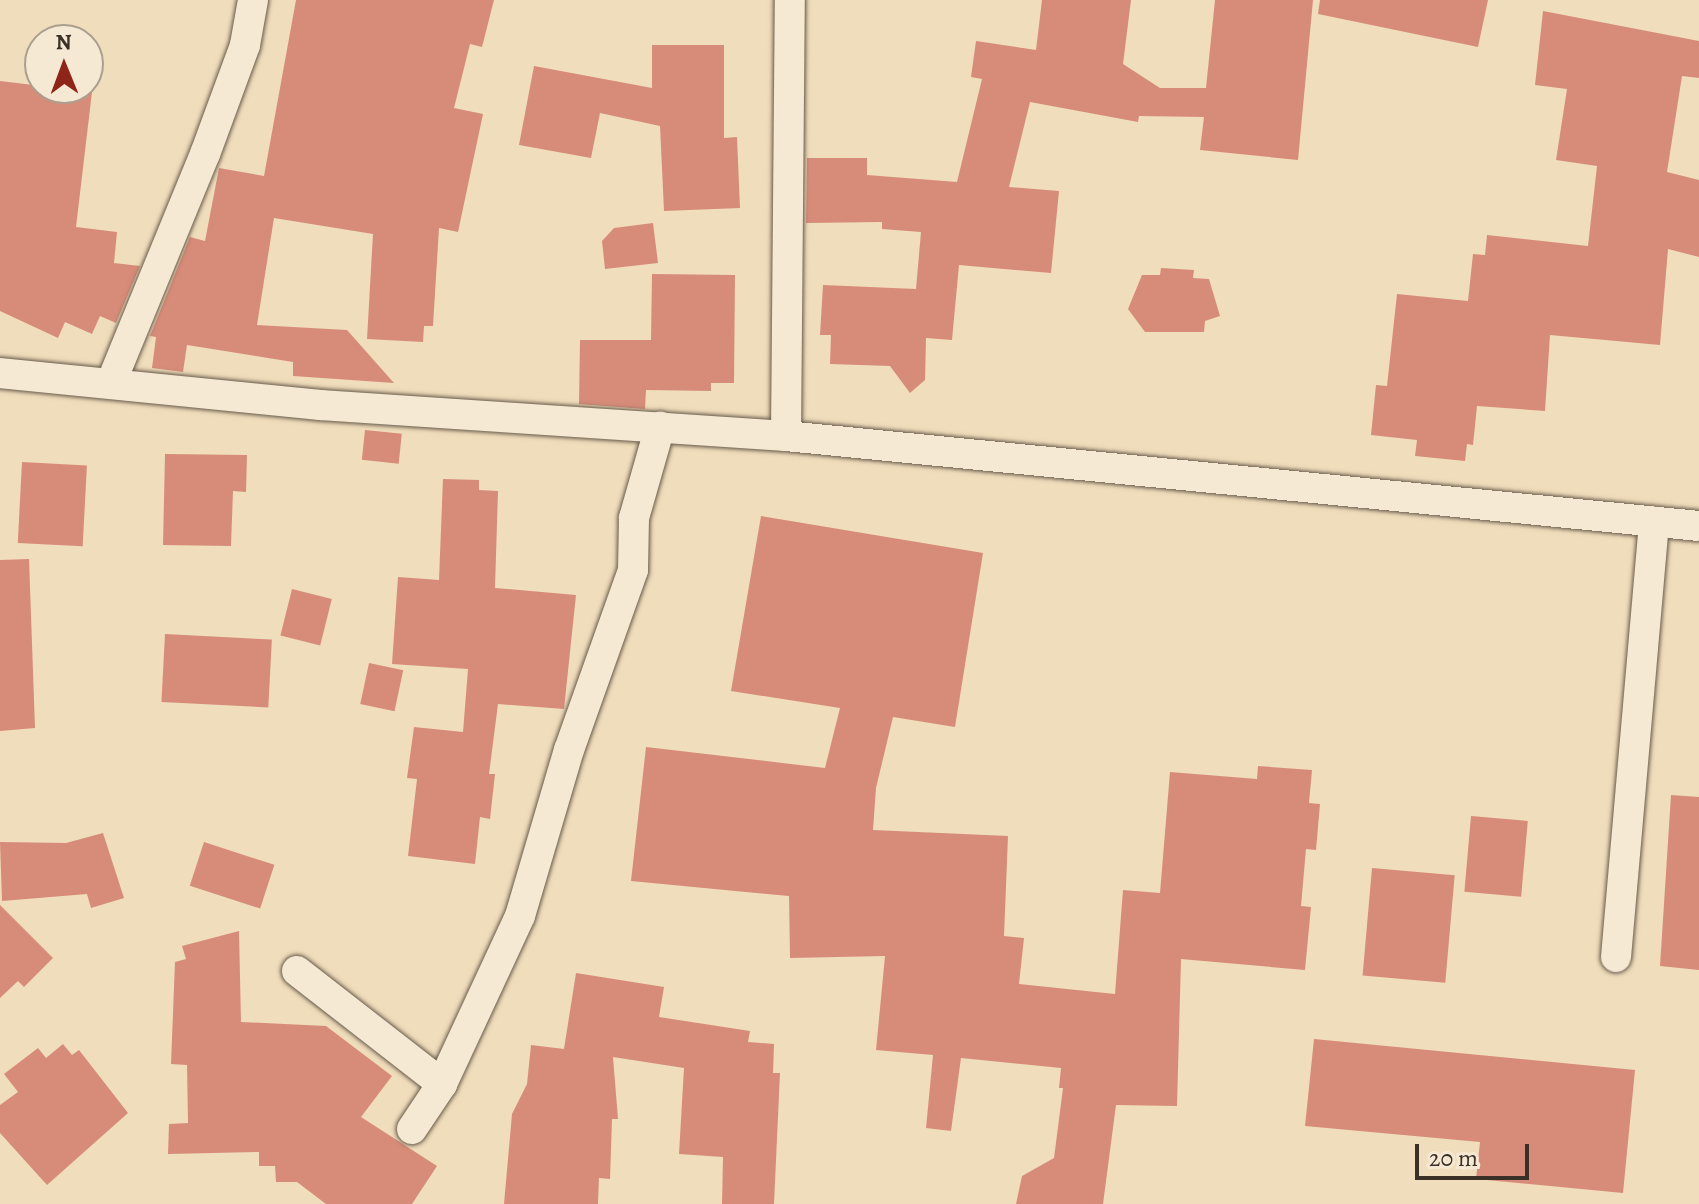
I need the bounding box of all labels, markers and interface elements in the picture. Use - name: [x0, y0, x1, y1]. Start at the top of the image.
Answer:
- north arrow: [24, 24, 104, 104]
- text: N: [55, 27, 72, 57]
- scale bar: [1419, 1128, 1533, 1178]
- text: 20 m: [1429, 1142, 1478, 1174]

